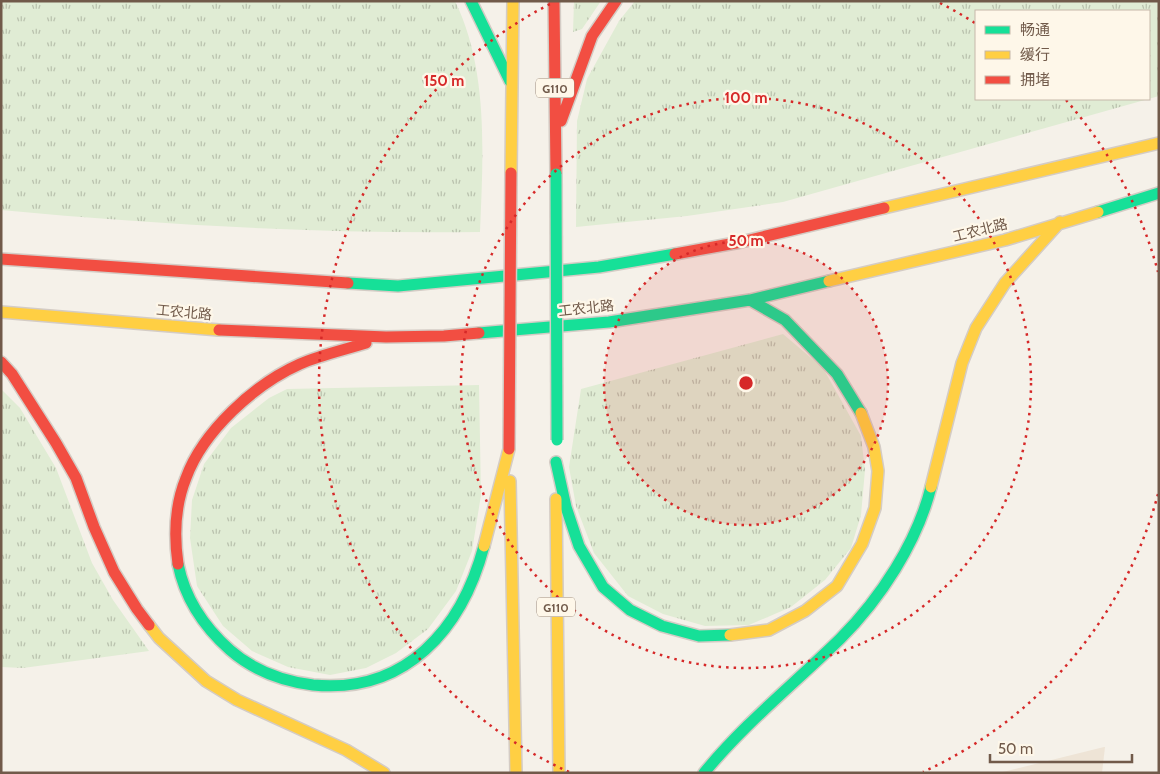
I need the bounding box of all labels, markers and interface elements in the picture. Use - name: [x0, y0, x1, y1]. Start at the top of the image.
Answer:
- legend: [975, 10, 1150, 100]
- text: 畅通: [1020, 21, 1050, 39]
- text: 缓行: [1020, 46, 1050, 64]
- text: 拥堵: [1020, 71, 1050, 89]
- text: 150 m: [424, 72, 464, 90]
- road number: G110: [536, 78, 574, 98]
- text: 100 m: [724, 89, 768, 107]
- street label: 工农北路: [951, 214, 1009, 246]
- text: 50 m: [728, 232, 764, 250]
- street label: 工农北路: [557, 296, 615, 320]
- street label: 工农北路: [155, 301, 213, 323]
- centre of rings: [737, 374, 755, 392]
- road number: G110: [537, 598, 575, 616]
- scale bar: [990, 732, 1132, 764]
- text: 50 m: [998, 740, 1033, 758]

